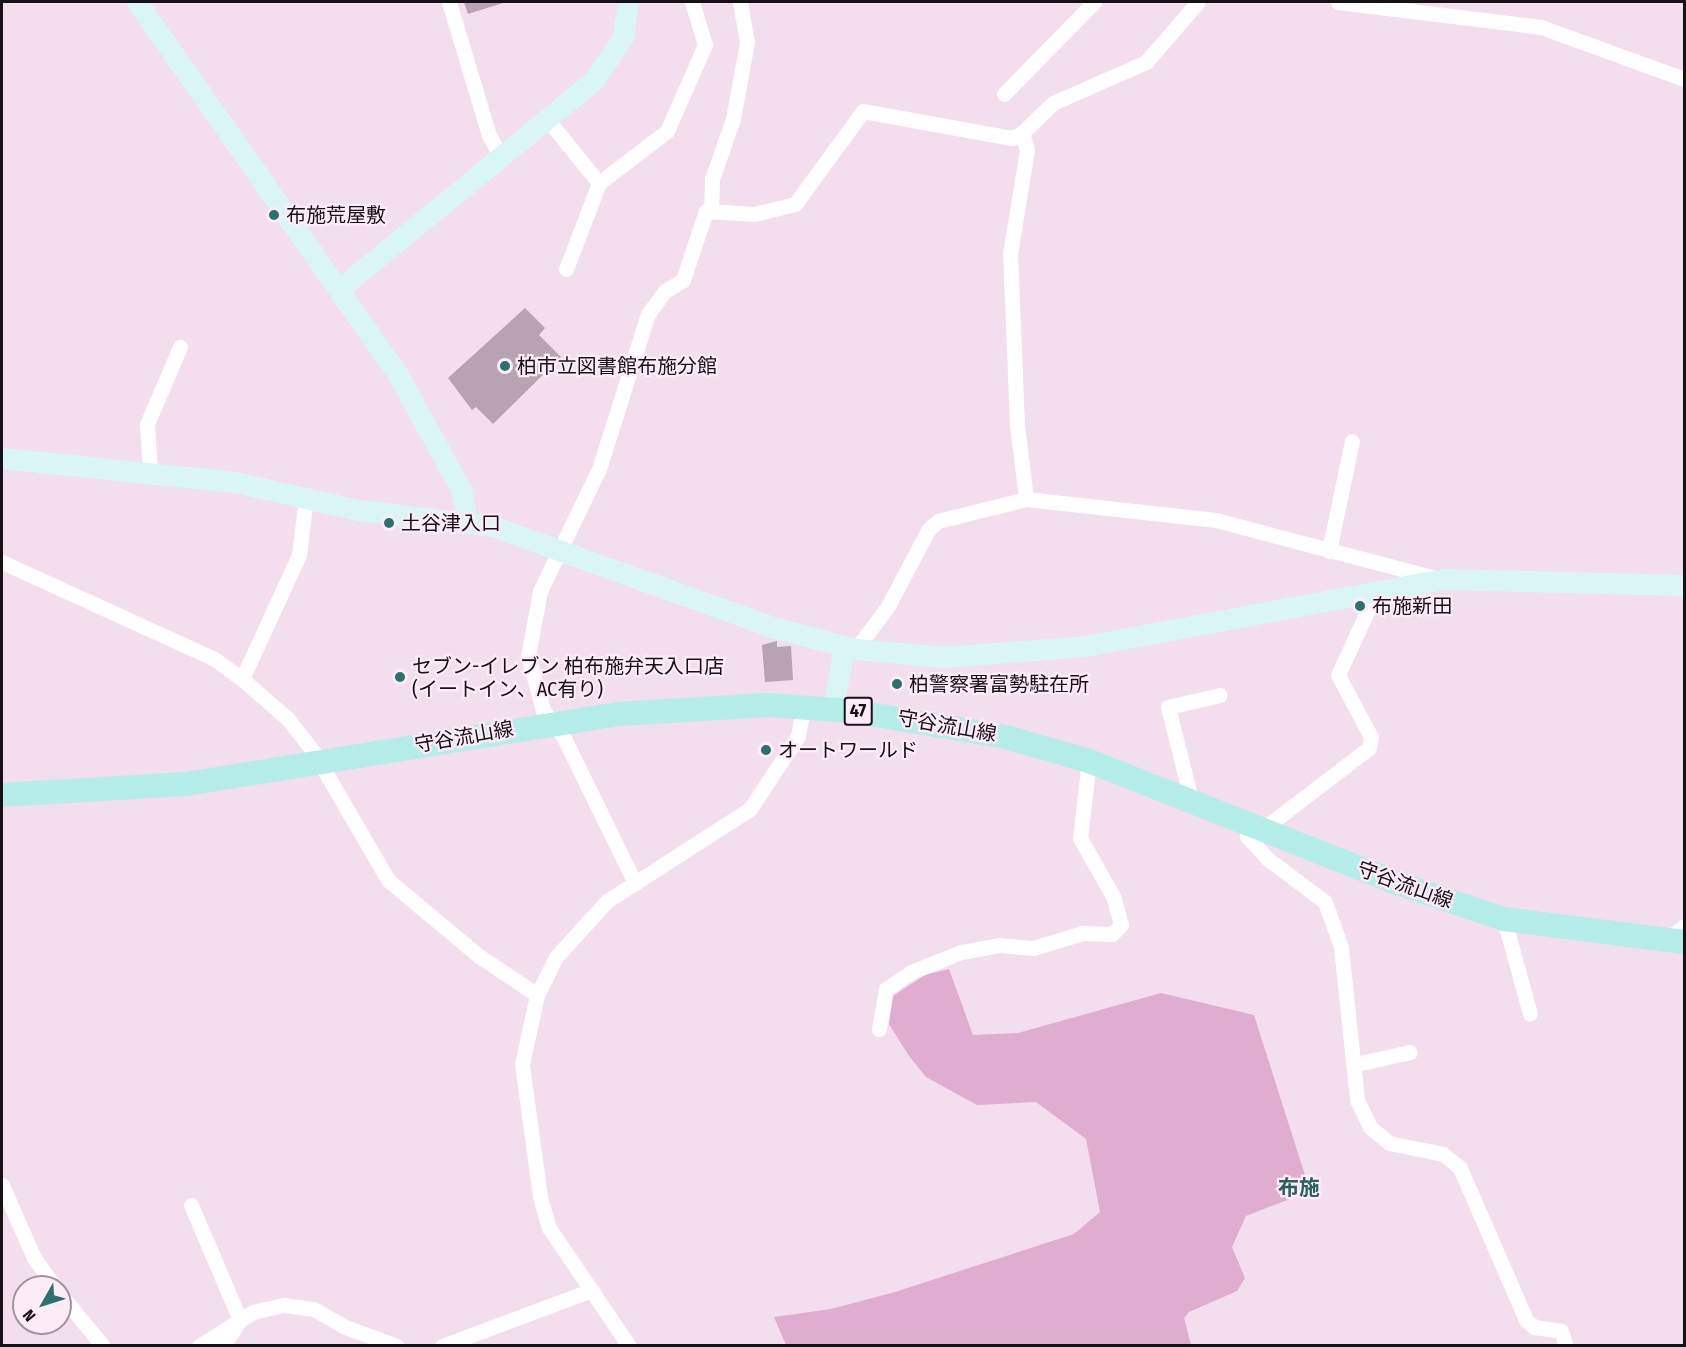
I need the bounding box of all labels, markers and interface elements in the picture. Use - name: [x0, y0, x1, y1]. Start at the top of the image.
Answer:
- place label: 布施荒屋敷: [286, 203, 386, 227]
- marker: 布施荒屋敷: [267, 208, 281, 222]
- place label: 柏市立図書館布施分館: [517, 354, 717, 378]
- marker: 柏市立図書館布施分館: [498, 359, 512, 373]
- place label: 土谷津入口: [401, 511, 501, 535]
- marker: 土谷津入口: [382, 516, 396, 530]
- place label: 布施新田: [1372, 594, 1452, 618]
- marker: 布施新田: [1353, 599, 1367, 613]
- place label: セブン-イレブン 柏布施弁天入口店 (イートイン、AC有り): [412, 654, 724, 701]
- marker: セブン-イレブン 柏布施弁天入口店 (イートイン、AC有り): [393, 670, 407, 684]
- place label: 柏警察署富勢駐在所: [909, 672, 1089, 696]
- marker: 柏警察署富勢駐在所: [890, 677, 904, 691]
- road number: 47: [843, 696, 873, 726]
- street label: 守谷流山線: [896, 705, 998, 747]
- street label: 守谷流山線: [413, 716, 515, 758]
- place label: オートワールド: [778, 738, 918, 762]
- marker: オートワールド: [759, 743, 773, 757]
- street label: 守谷流山線: [1354, 857, 1456, 913]
- district label: 布施: [1278, 1175, 1320, 1201]
- north arrow: [12, 1275, 72, 1335]
- text: N: [19, 1306, 40, 1325]

